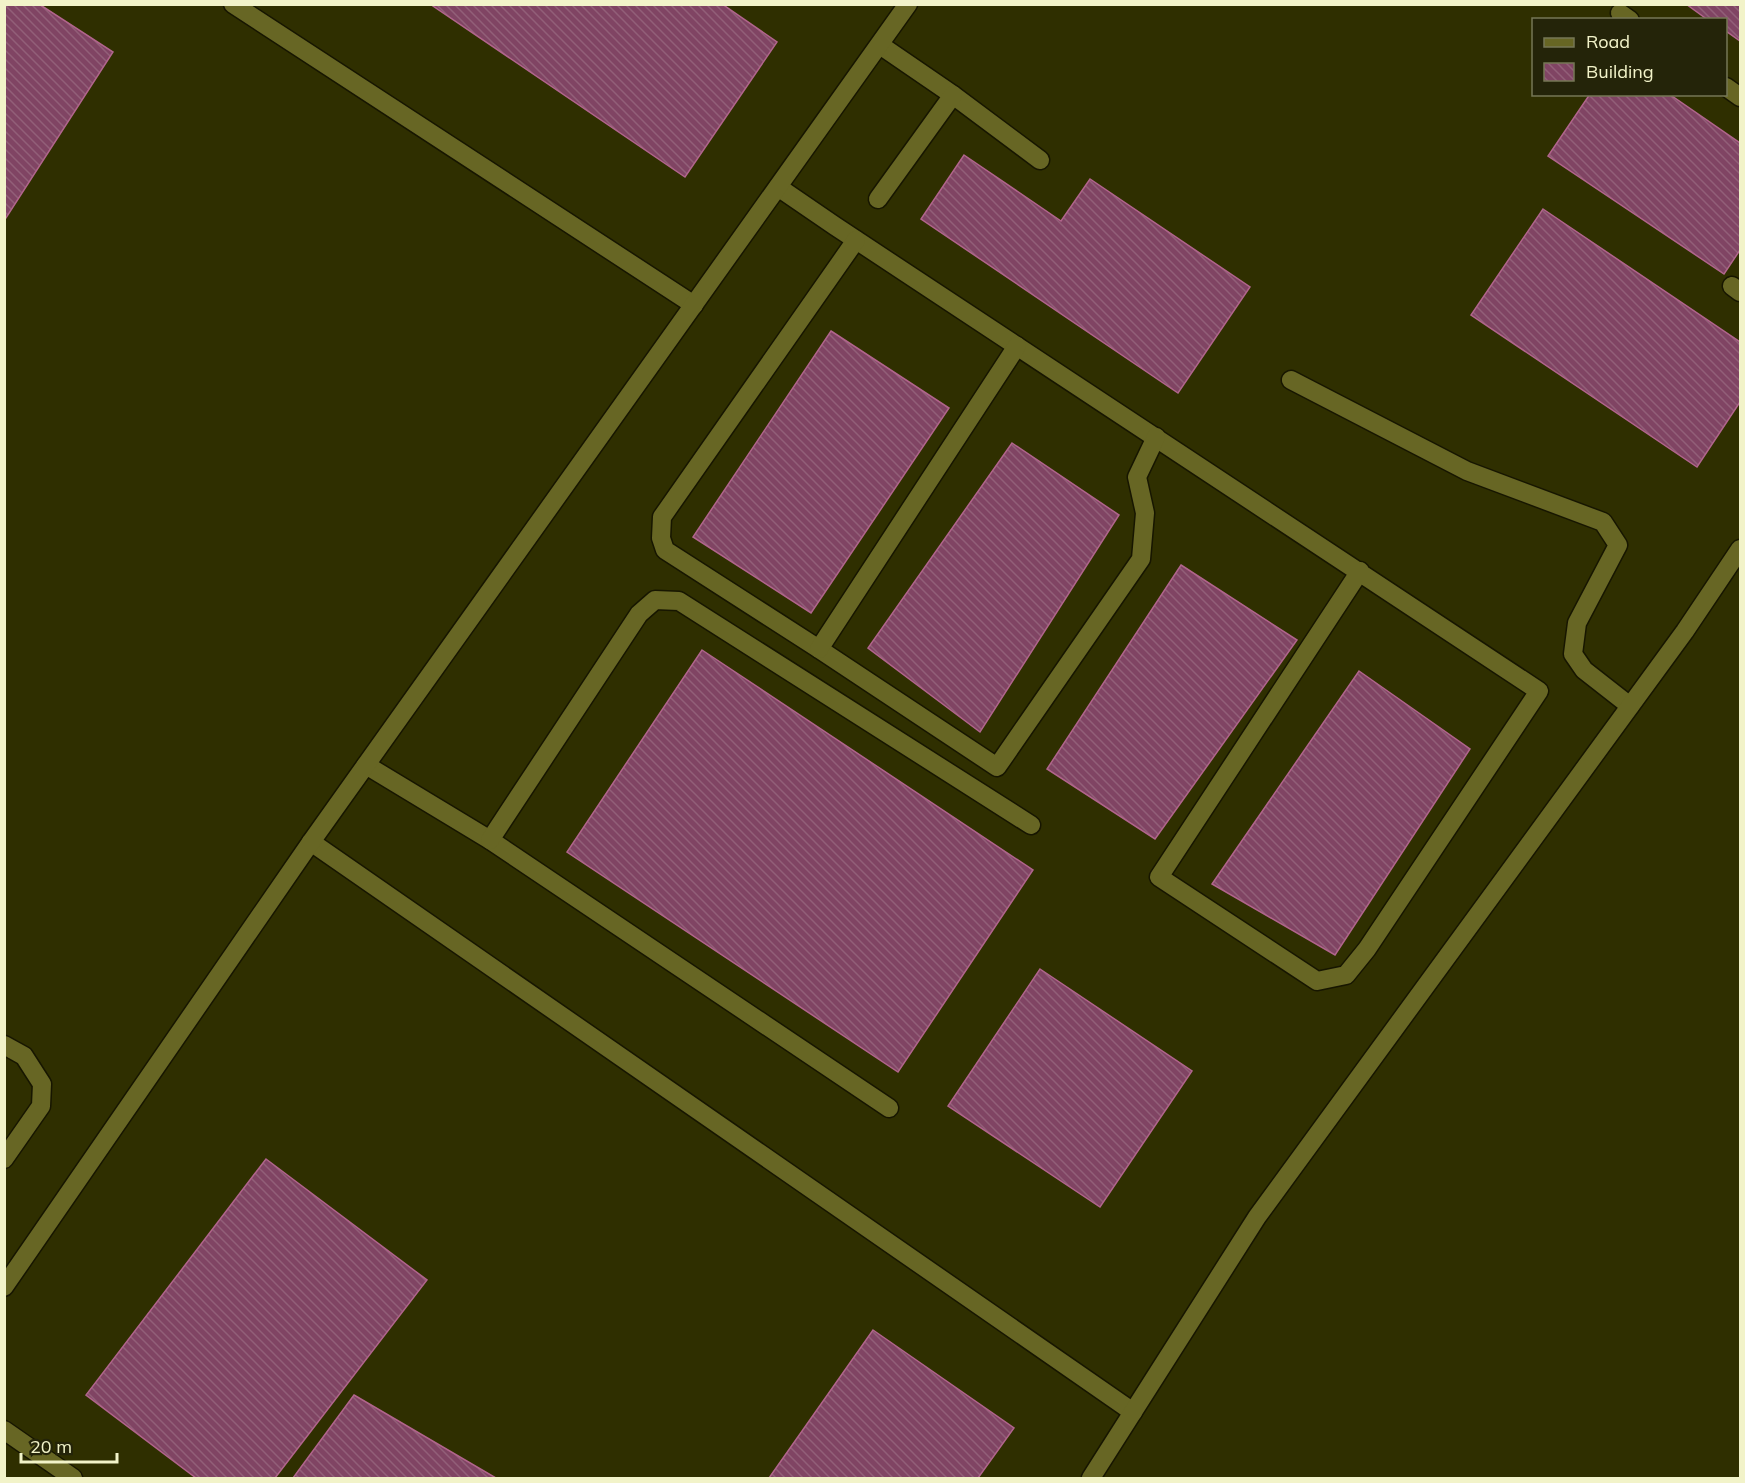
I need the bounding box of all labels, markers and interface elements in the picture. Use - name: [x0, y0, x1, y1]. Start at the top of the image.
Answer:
- legend: [1532, 18, 1727, 96]
- text: Road: [1586, 30, 1630, 53]
- text: Building: [1586, 60, 1654, 83]
- scale bar: [21, 1426, 117, 1464]
- text: 20 m: [30, 1435, 72, 1458]

